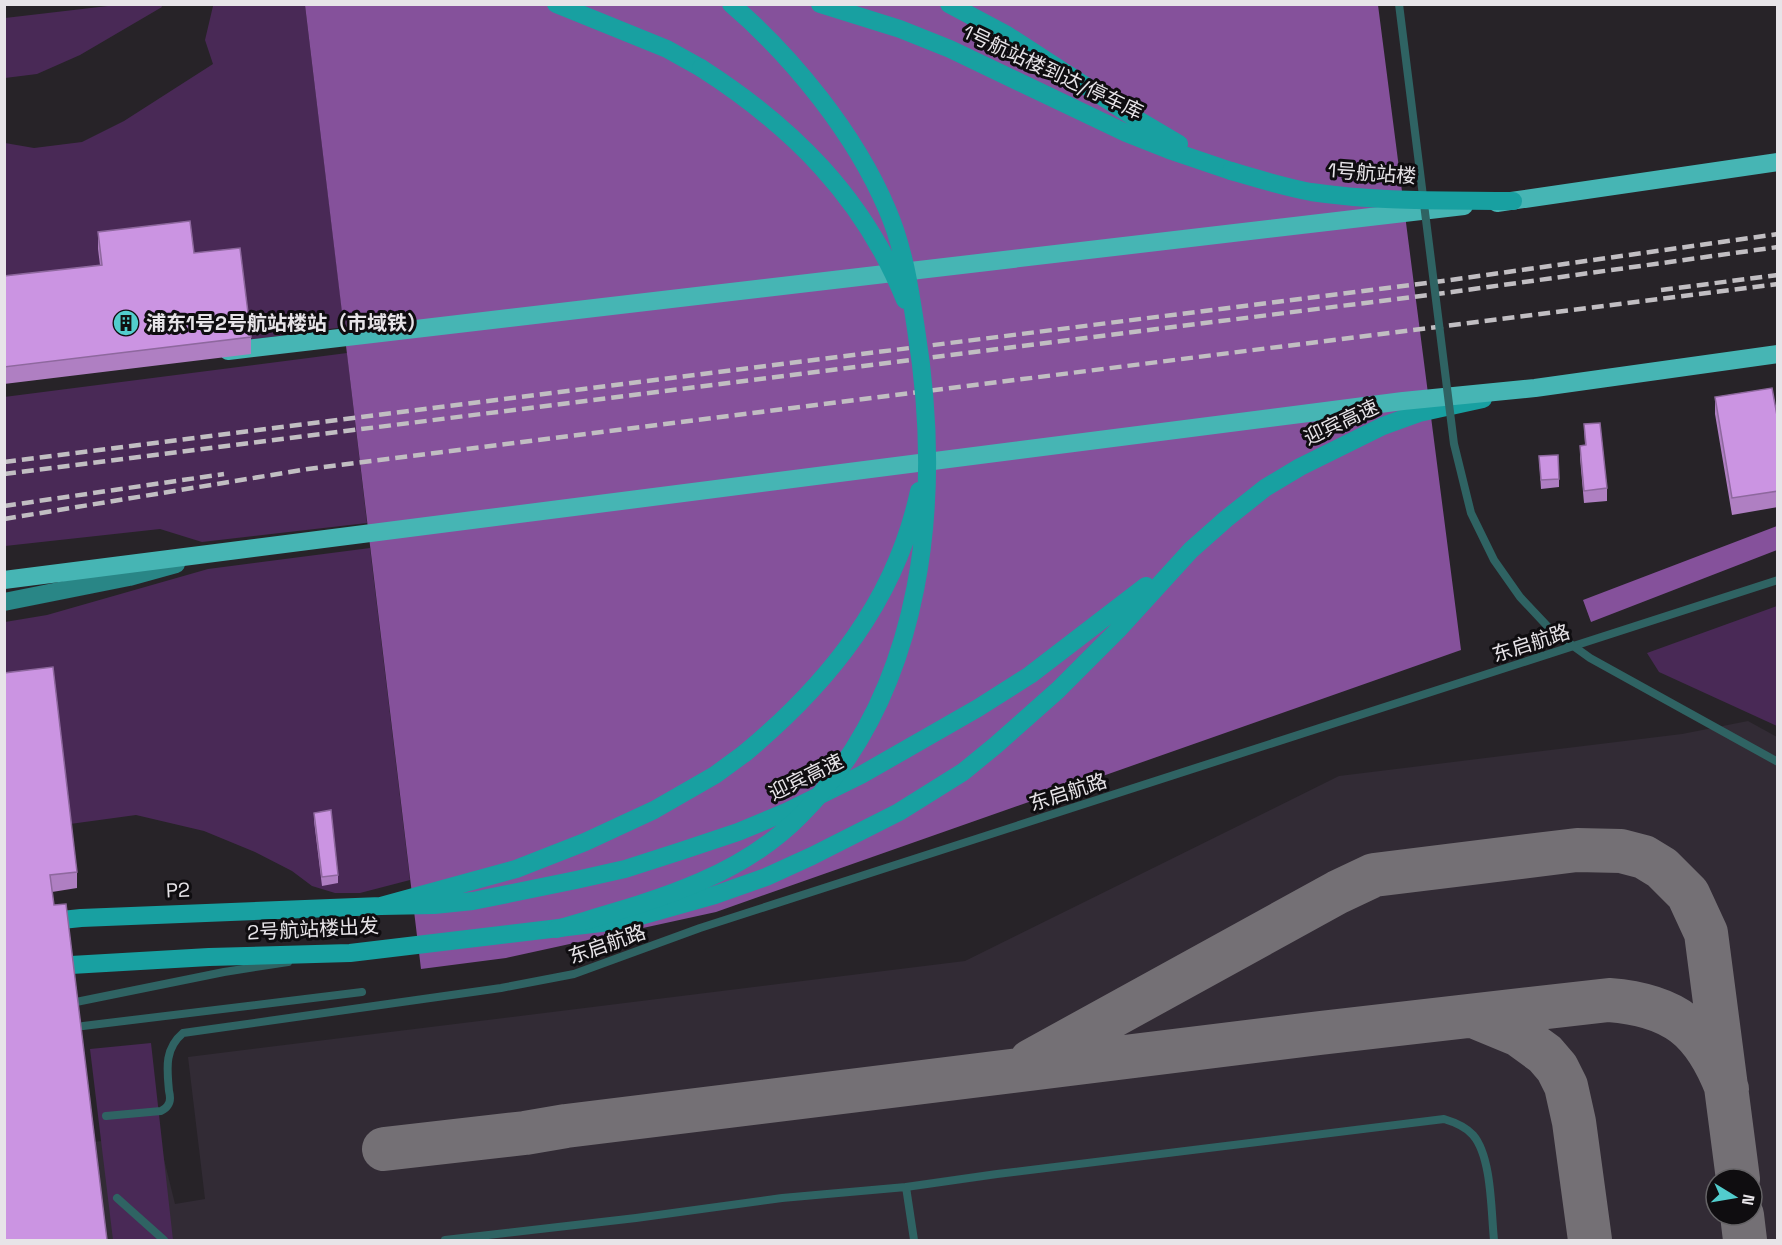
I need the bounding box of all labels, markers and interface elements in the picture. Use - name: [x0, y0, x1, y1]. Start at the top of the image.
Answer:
- street label: 1号航站楼到达/停车库: [959, 19, 1147, 125]
- street label: 1号航站楼: [1327, 157, 1417, 189]
- building icon: 浦东1号2号航站楼站（市域铁）: [111, 308, 141, 338]
- place label: 浦东1号2号航站楼站（市域铁）: [146, 310, 427, 336]
- street label: 迎宾高速: [1299, 393, 1383, 451]
- street label: 东启航路: [1489, 618, 1573, 668]
- street label: 迎宾高速: [764, 748, 848, 806]
- street label: 东启航路: [1026, 767, 1110, 817]
- street label: P2: [165, 876, 191, 904]
- street label: 2号航站楼出发: [246, 913, 380, 945]
- street label: 东启航路: [565, 919, 649, 969]
- north arrow: [1704, 1167, 1764, 1227]
- text: N: [1737, 1192, 1760, 1207]

